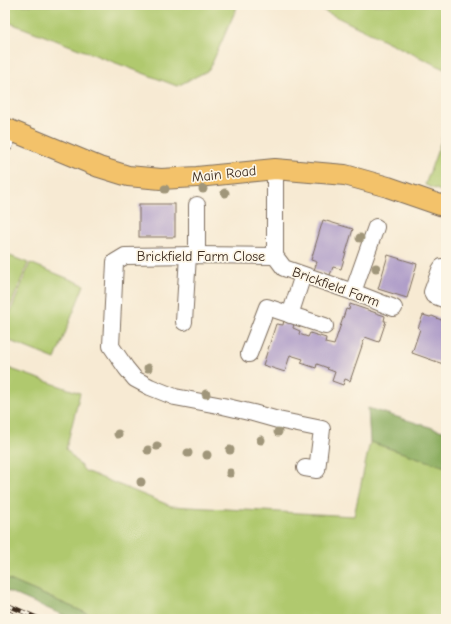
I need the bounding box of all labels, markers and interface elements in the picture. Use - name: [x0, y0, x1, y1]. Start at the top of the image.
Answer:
- street label: Main Road: [191, 162, 257, 186]
- street label: Brickfield Farm Close: [137, 248, 265, 265]
- street label: Brickfield Farm: [290, 263, 382, 311]

